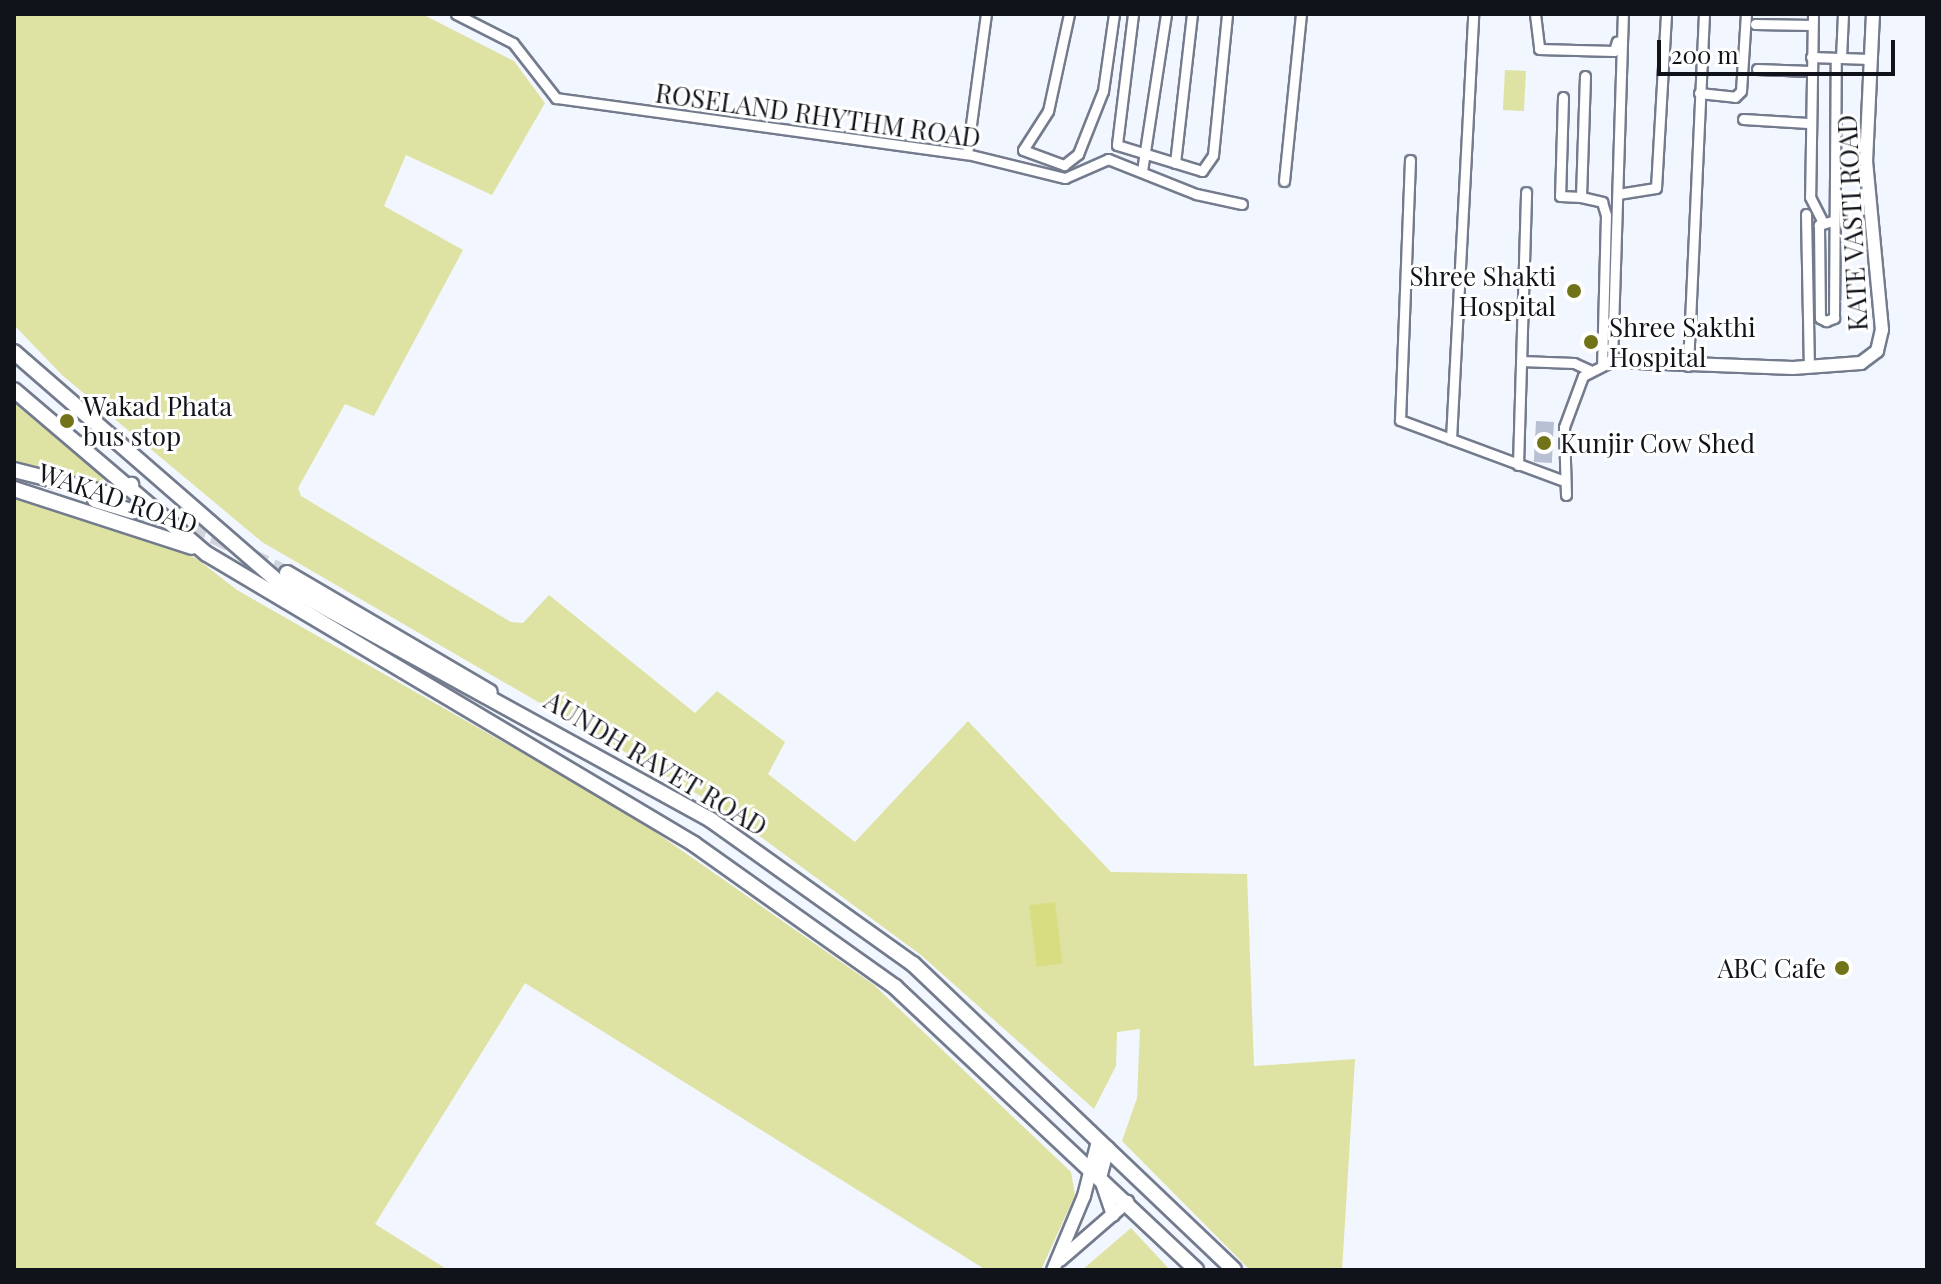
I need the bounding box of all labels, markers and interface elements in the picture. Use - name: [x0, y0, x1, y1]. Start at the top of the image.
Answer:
- scale bar: [1661, 24, 1899, 74]
- text: 200 m: [1671, 38, 1739, 70]
- street label: ROSELAND RHYTHM ROAD: [653, 77, 983, 153]
- street label: KATE VASTI ROAD: [1831, 114, 1873, 332]
- place label: Shree Shakti Hospital: [1409, 260, 1556, 322]
- marker: Shree Shakti Hospital: [1563, 280, 1585, 302]
- place label: Shree Sakthi Hospital: [1609, 311, 1756, 372]
- marker: Shree Sakthi Hospital: [1580, 331, 1602, 353]
- place label: Wakad Phata bus stop: [83, 390, 232, 452]
- marker: Wakad Phata bus stop: [58, 412, 76, 430]
- place label: Kunjir Cow Shed: [1560, 427, 1756, 459]
- marker: Kunjir Cow Shed: [1535, 434, 1553, 452]
- street label: WAKAD ROAD: [34, 456, 202, 540]
- street label: AUNDH RAVET ROAD: [539, 684, 773, 842]
- place label: ABC Cafe: [1717, 952, 1826, 984]
- marker: ABC Cafe: [1833, 959, 1851, 977]

